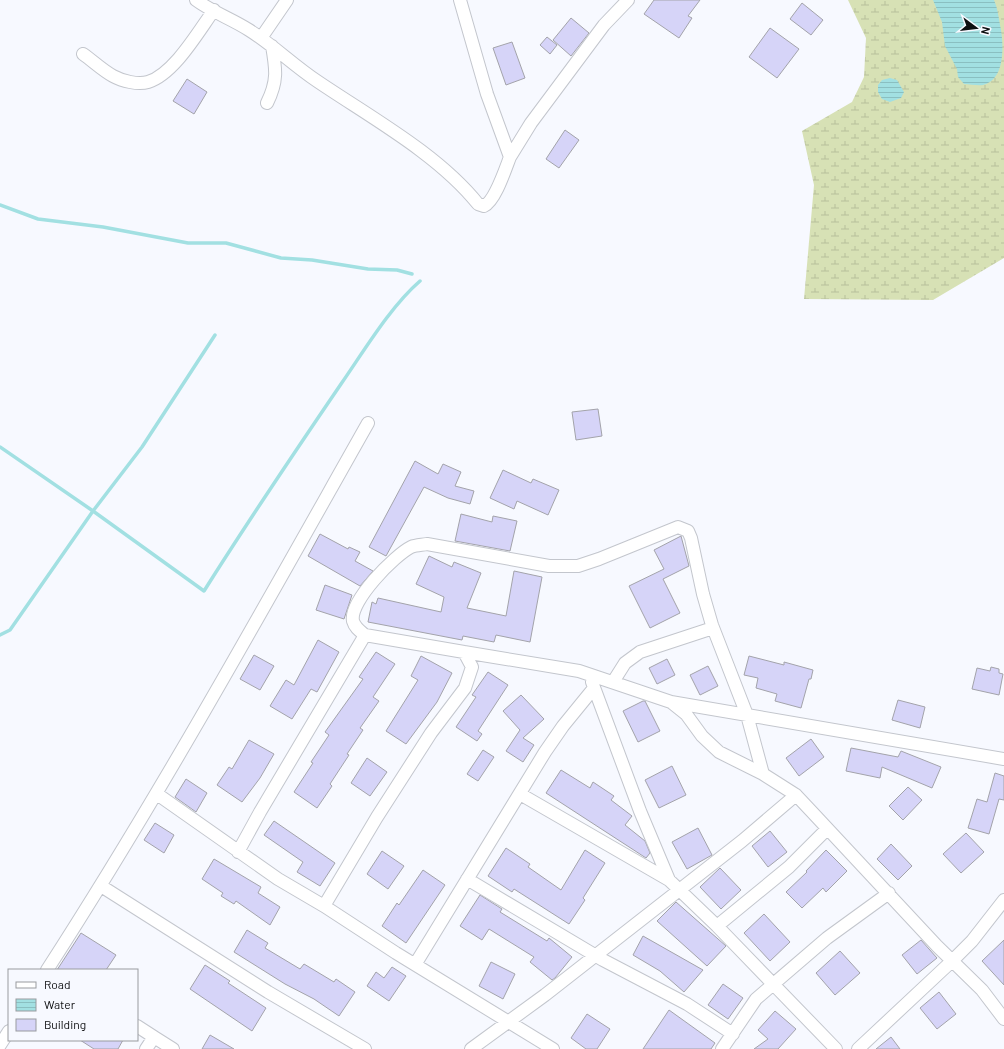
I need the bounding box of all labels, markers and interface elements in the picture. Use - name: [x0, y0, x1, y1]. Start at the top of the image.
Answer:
- north arrow: [956, 8, 996, 48]
- text: N: [979, 25, 993, 36]
- legend: [8, 969, 138, 1041]
- text: Road: [44, 977, 71, 991]
- text: Water: [44, 997, 76, 1011]
- text: Building: [44, 1017, 86, 1031]

